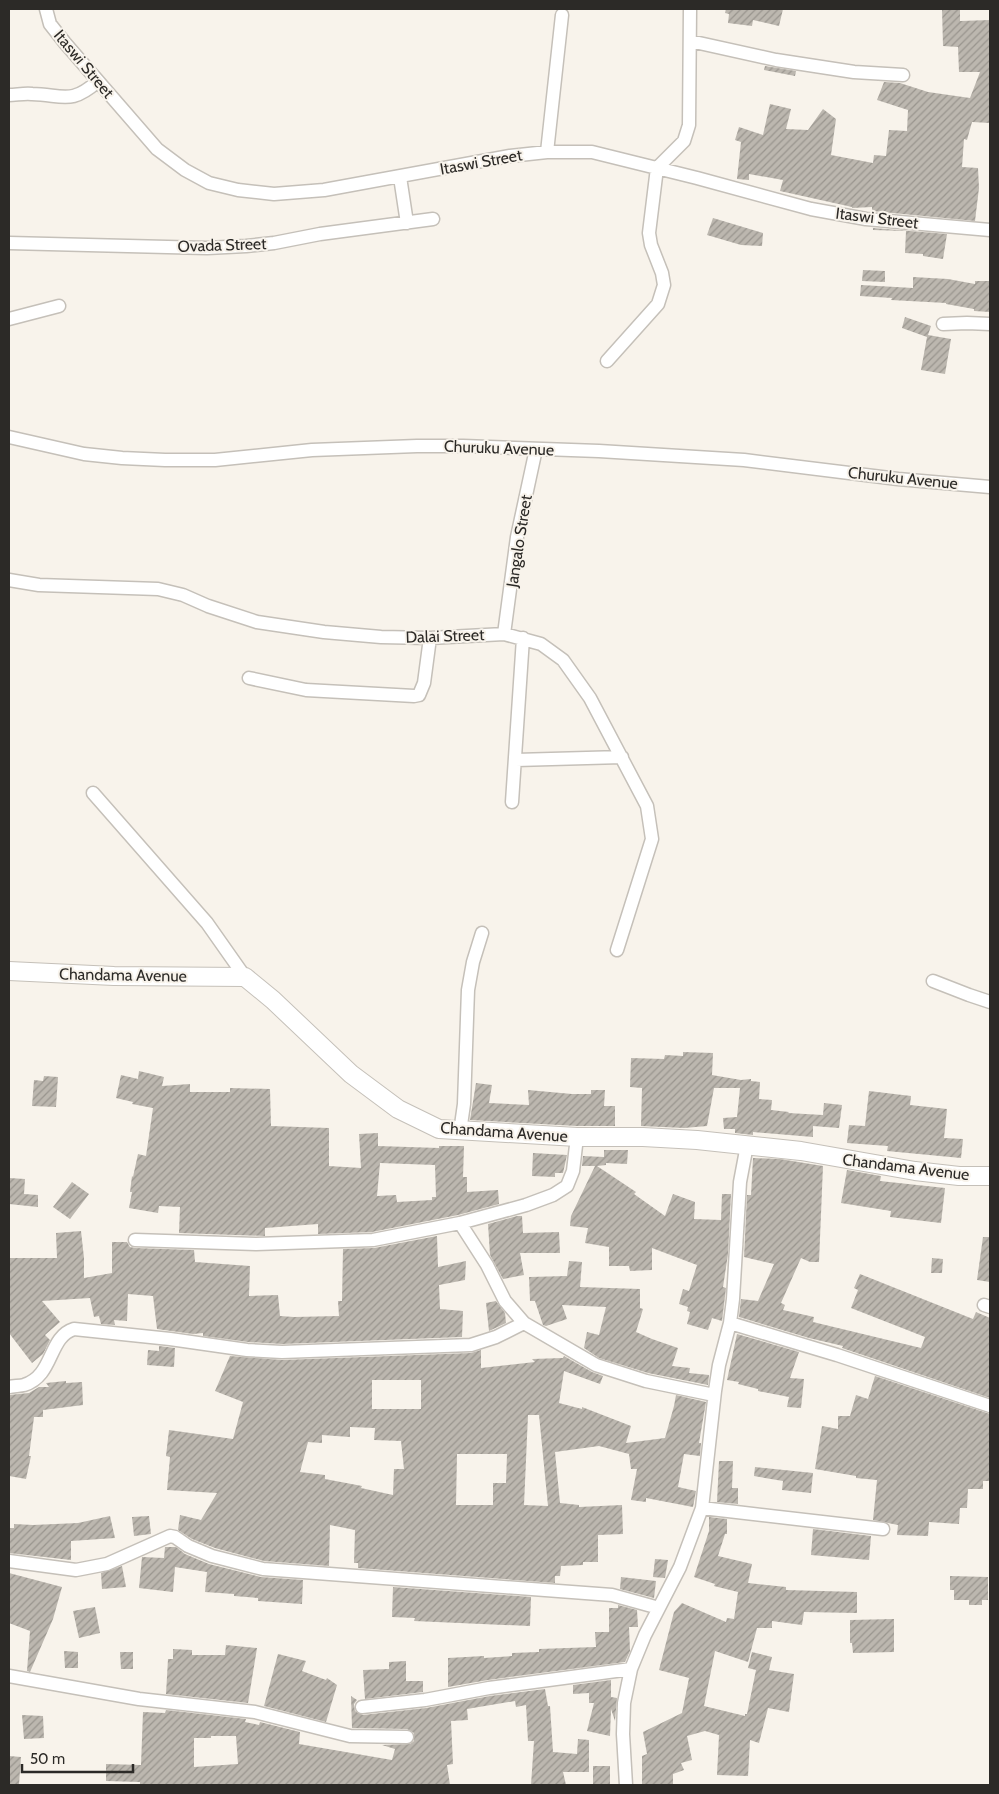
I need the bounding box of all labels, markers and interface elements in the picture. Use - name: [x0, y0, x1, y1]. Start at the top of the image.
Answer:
- street label: Itaswi Street: [50, 26, 118, 102]
- street label: Itaswi Street: [438, 145, 524, 179]
- street label: Itaswi Street: [834, 203, 920, 233]
- street label: Ovada Street: [177, 234, 267, 256]
- street label: Churuku Avenue: [444, 437, 554, 459]
- street label: Churuku Avenue: [847, 463, 959, 493]
- street label: Jangalo Street: [502, 493, 536, 590]
- street label: Dalai Street: [405, 625, 485, 647]
- street label: Chandama Avenue: [59, 964, 187, 986]
- street label: Chandama Avenue: [440, 1118, 568, 1146]
- street label: Chandama Avenue: [841, 1150, 971, 1184]
- scale bar: [22, 1742, 134, 1774]
- text: 50 m: [30, 1750, 65, 1768]

